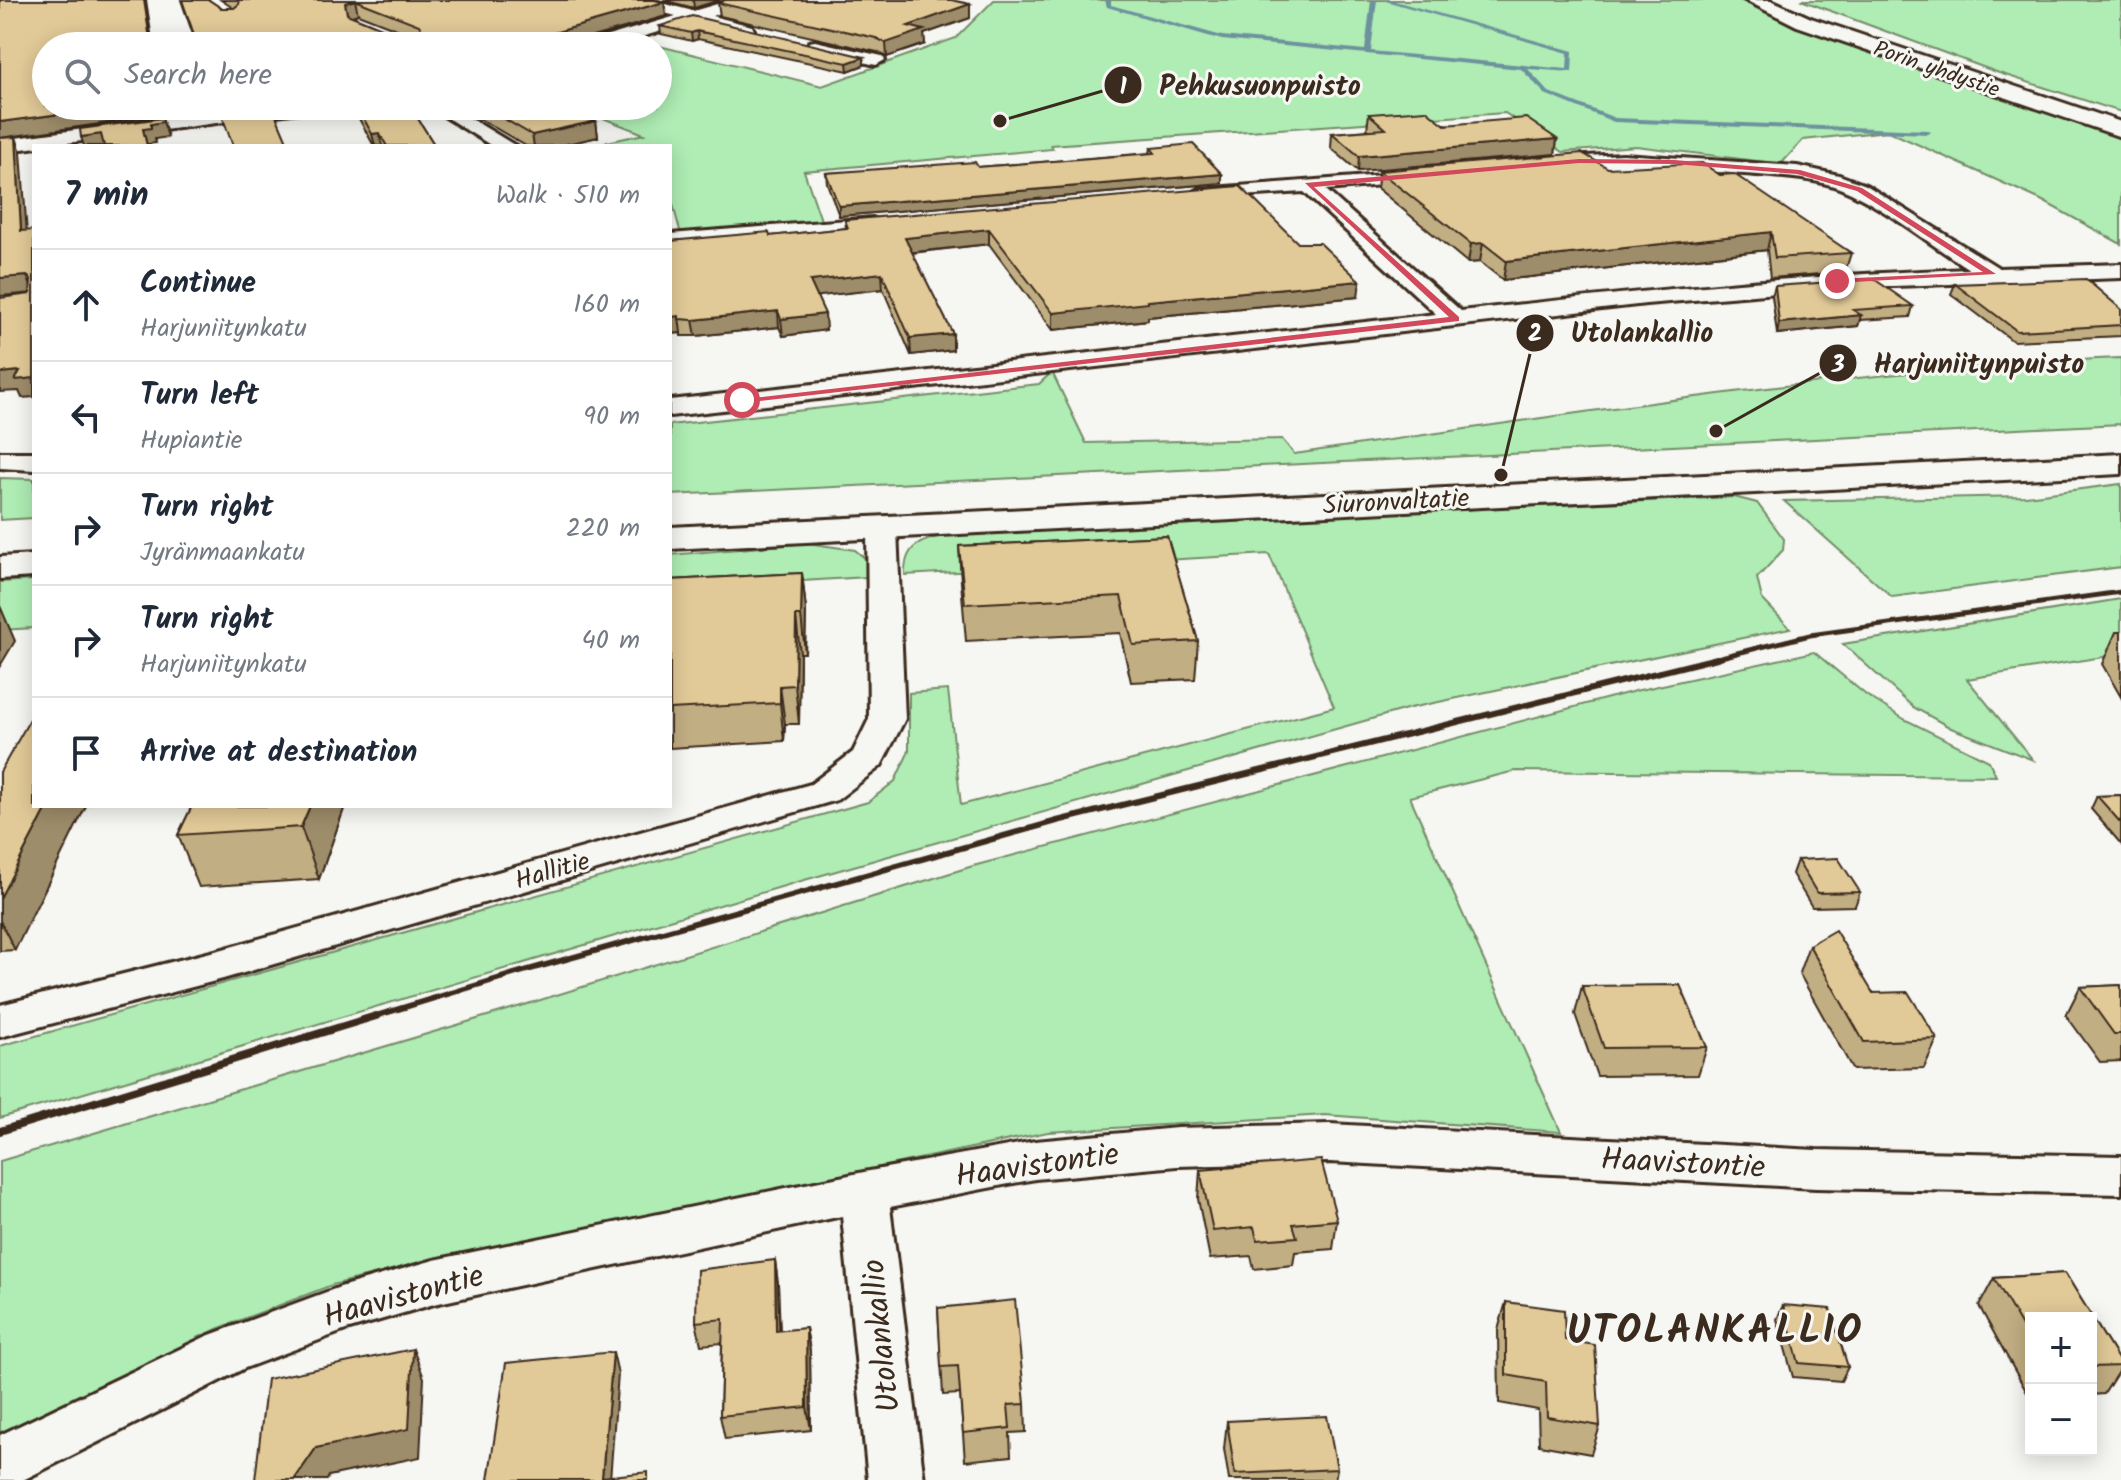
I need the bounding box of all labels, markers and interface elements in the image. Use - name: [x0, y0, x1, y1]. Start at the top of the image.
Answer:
- search box: [32, 32, 672, 120]
- street label: Porin yhdystie: [1868, 32, 2004, 108]
- text: Search here: [124, 52, 272, 100]
- icon: search: [60, 54, 104, 98]
- callout: Pehkusuonpuisto: [1103, 59, 1377, 111]
- text: Pehkusuonpuisto: [1159, 65, 1361, 110]
- text: 1: [1119, 68, 1127, 107]
- text: 7 min: [64, 169, 149, 223]
- text: Walk · 510 m: [496, 175, 640, 217]
- text: Continue: [140, 260, 256, 308]
- route end: [1819, 263, 1855, 299]
- icon: ahead: [64, 283, 108, 327]
- text: 160 m: [573, 284, 640, 326]
- callout: Utolankallio: [1515, 307, 1730, 359]
- text: Harjuniitynkatu: [140, 308, 307, 350]
- text: Utolankallio: [1571, 312, 1713, 357]
- text: 2: [1528, 315, 1542, 354]
- callout: Harjuniitynpuisto: [1818, 337, 2100, 389]
- text: Harjuniitynpuisto: [1874, 343, 2085, 388]
- text: 3: [1830, 346, 1845, 385]
- text: Turn left: [140, 372, 259, 420]
- route start: [724, 382, 760, 418]
- icon: left: [64, 395, 108, 439]
- text: 90 m: [583, 396, 640, 438]
- text: Hupiantie: [140, 420, 243, 462]
- street label: Siuronvaltatie: [1322, 478, 1471, 528]
- text: Turn right: [140, 484, 273, 532]
- icon: right: [64, 507, 108, 551]
- text: 220 m: [566, 508, 640, 550]
- text: Jyränmaankatu: [140, 532, 305, 574]
- text: Turn right: [140, 596, 273, 644]
- icon: right: [64, 619, 108, 663]
- text: 40 m: [582, 620, 640, 662]
- text: Harjuniitynkatu: [140, 644, 307, 686]
- text: Arrive at destination: [140, 729, 417, 777]
- icon: arrive: [64, 731, 108, 775]
- street label: Hallitie: [510, 841, 595, 903]
- street label: Haavistontie: [952, 1130, 1122, 1203]
- street label: Haavistontie: [1599, 1135, 1766, 1194]
- street label: Haavistontie: [318, 1251, 490, 1343]
- street label: Utolankallio: [849, 1257, 916, 1415]
- district label: UTOLANKALLIO: [1567, 1300, 1863, 1364]
- map controls: [2025, 1312, 2097, 1456]
- button: +: [2025, 1312, 2097, 1384]
- button: −: [2025, 1384, 2097, 1456]

